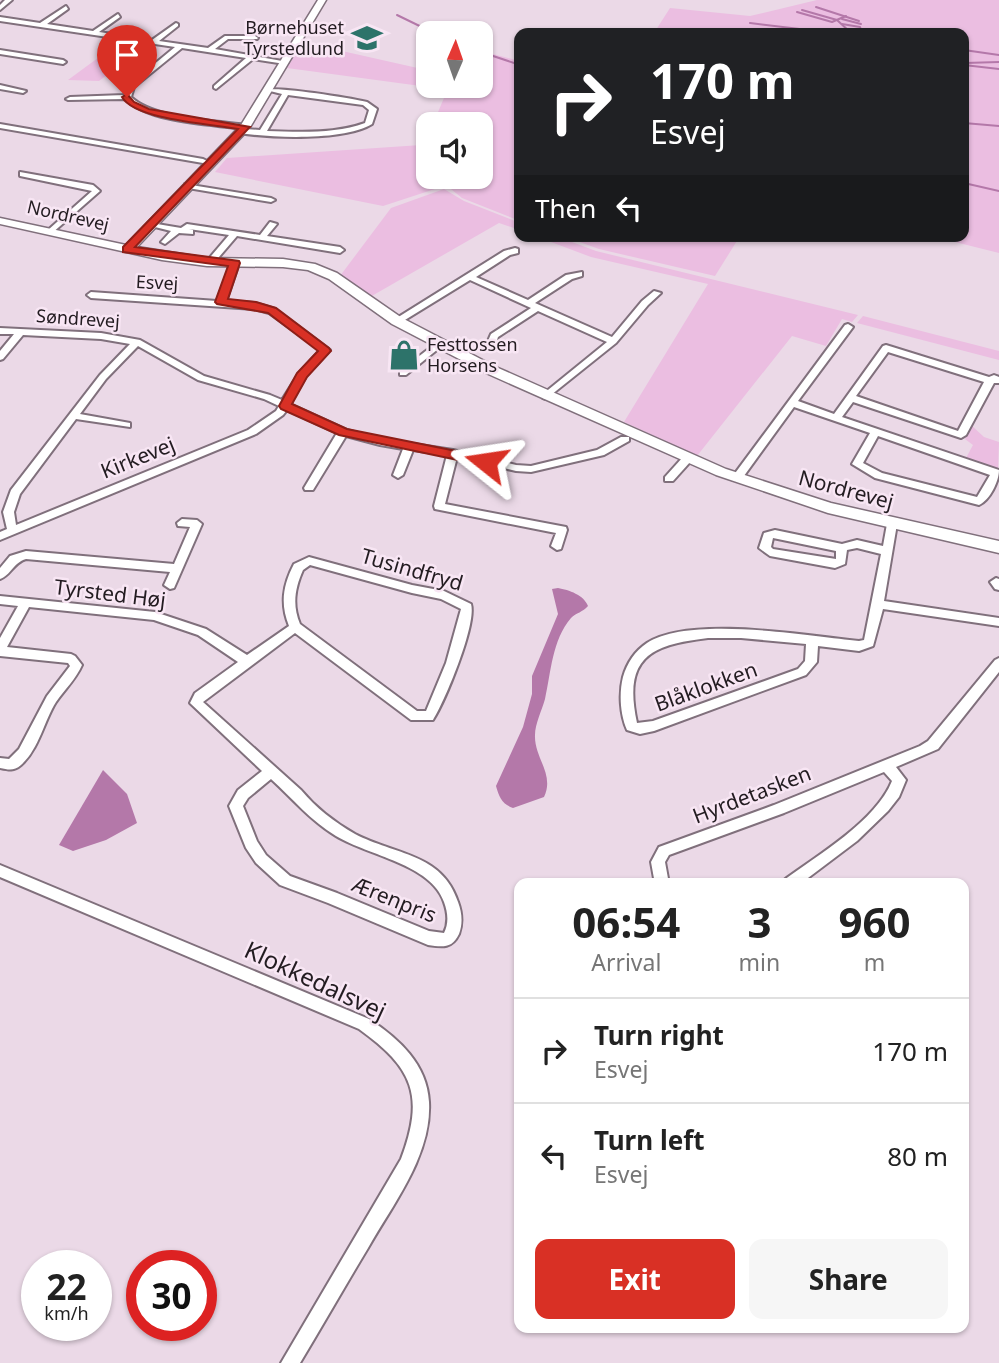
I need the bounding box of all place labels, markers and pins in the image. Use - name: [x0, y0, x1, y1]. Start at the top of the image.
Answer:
- place label: Børnehuset Tyrstedlund: [243, 15, 344, 60]
- school or university icon: Børnehuset Tyrstedlund: [350, 21, 384, 55]
- pin: [97, 25, 157, 97]
- place label: Festtossen Horsens: [427, 332, 518, 377]
- shop icon: Festtossen Horsens: [387, 338, 421, 372]

